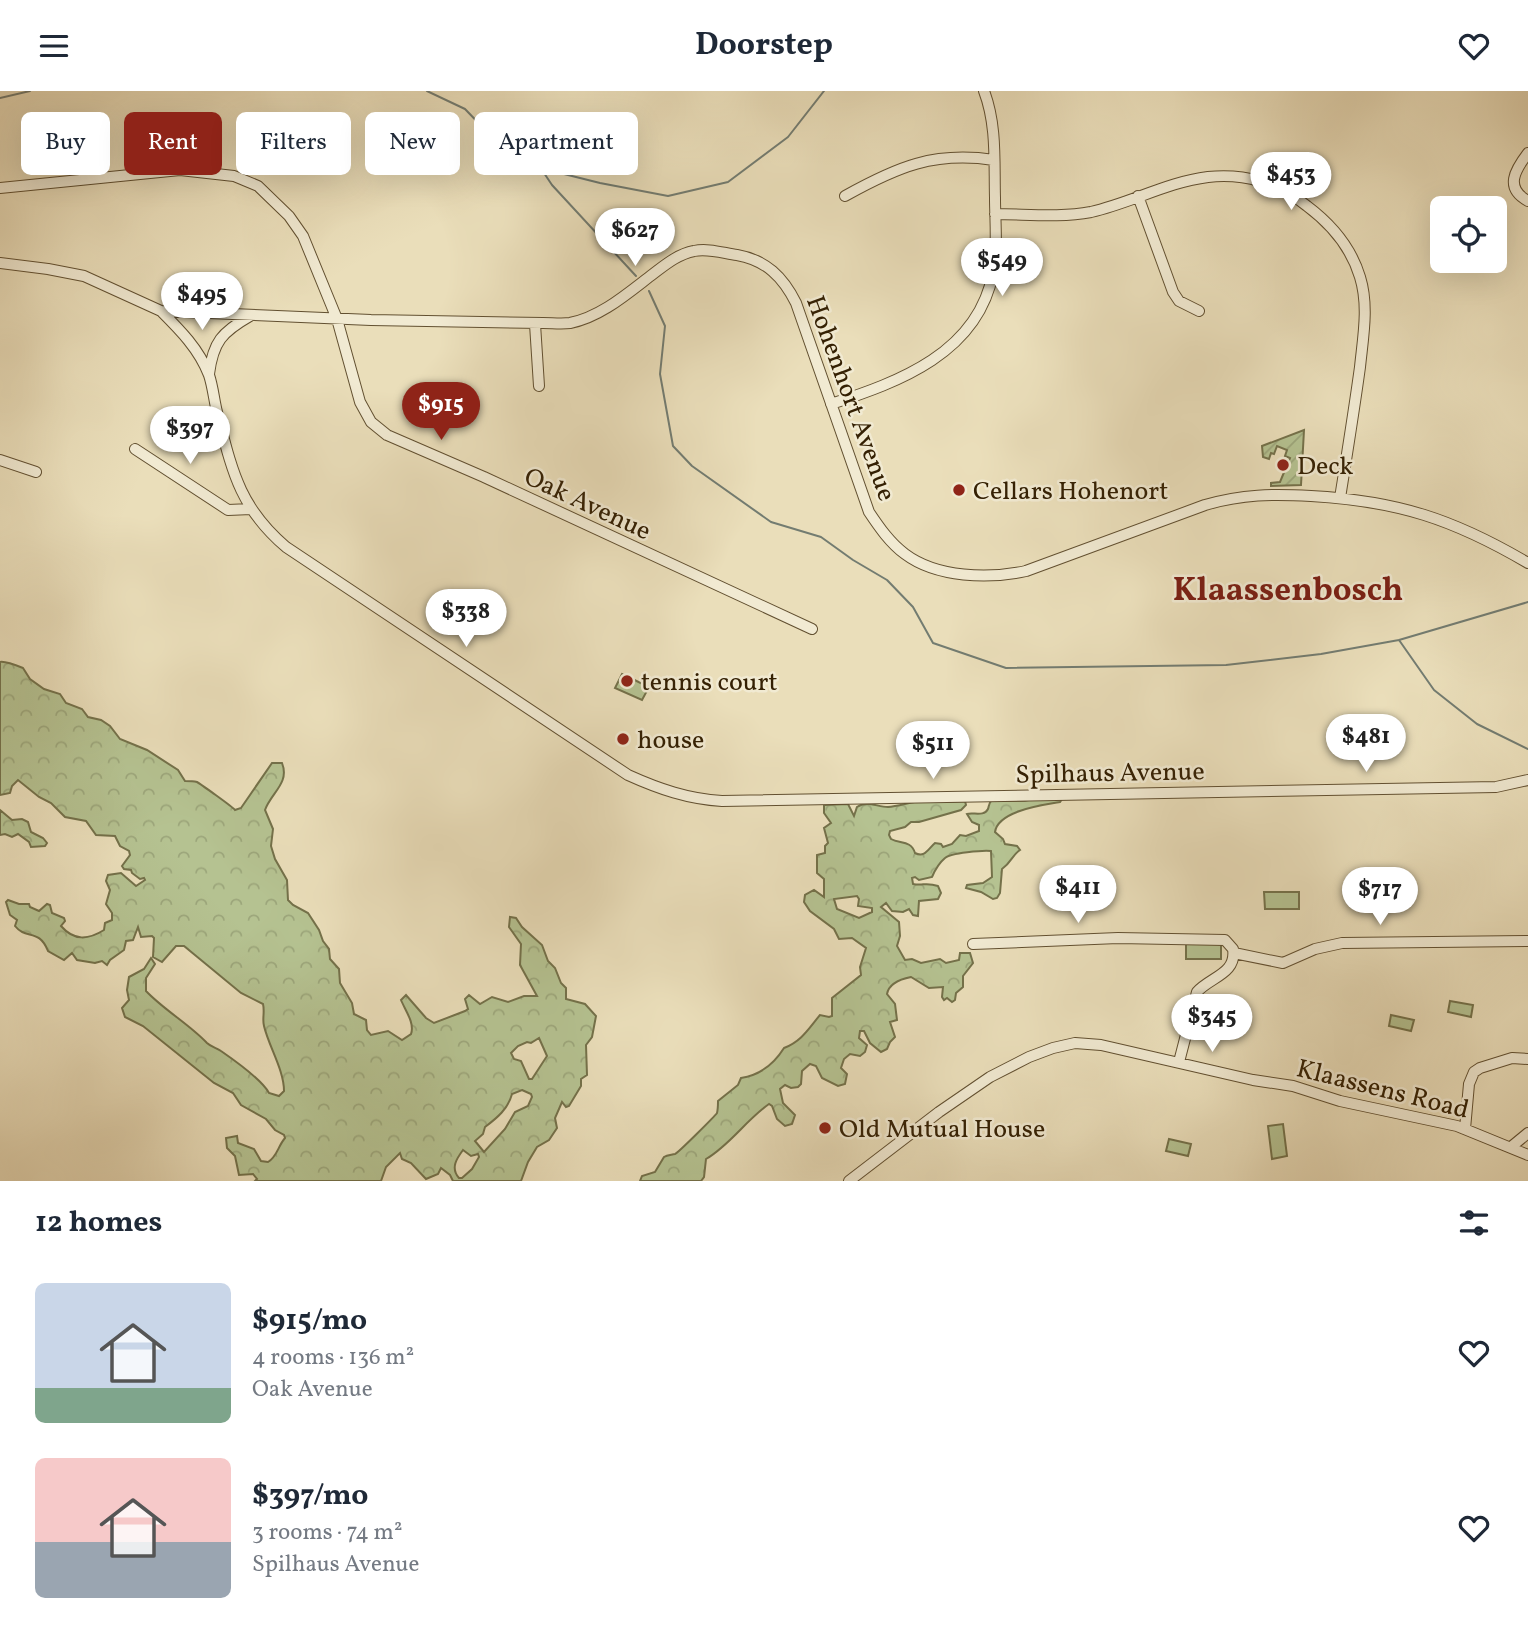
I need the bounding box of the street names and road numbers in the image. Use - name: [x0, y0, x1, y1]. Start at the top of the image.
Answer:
- street label: Hohenhort Avenue: [796, 291, 904, 506]
- street label: Oak Avenue: [518, 460, 657, 550]
- street label: Spilhaus Avenue: [1015, 754, 1205, 794]
- street label: Klaassens Road: [1293, 1051, 1472, 1129]

